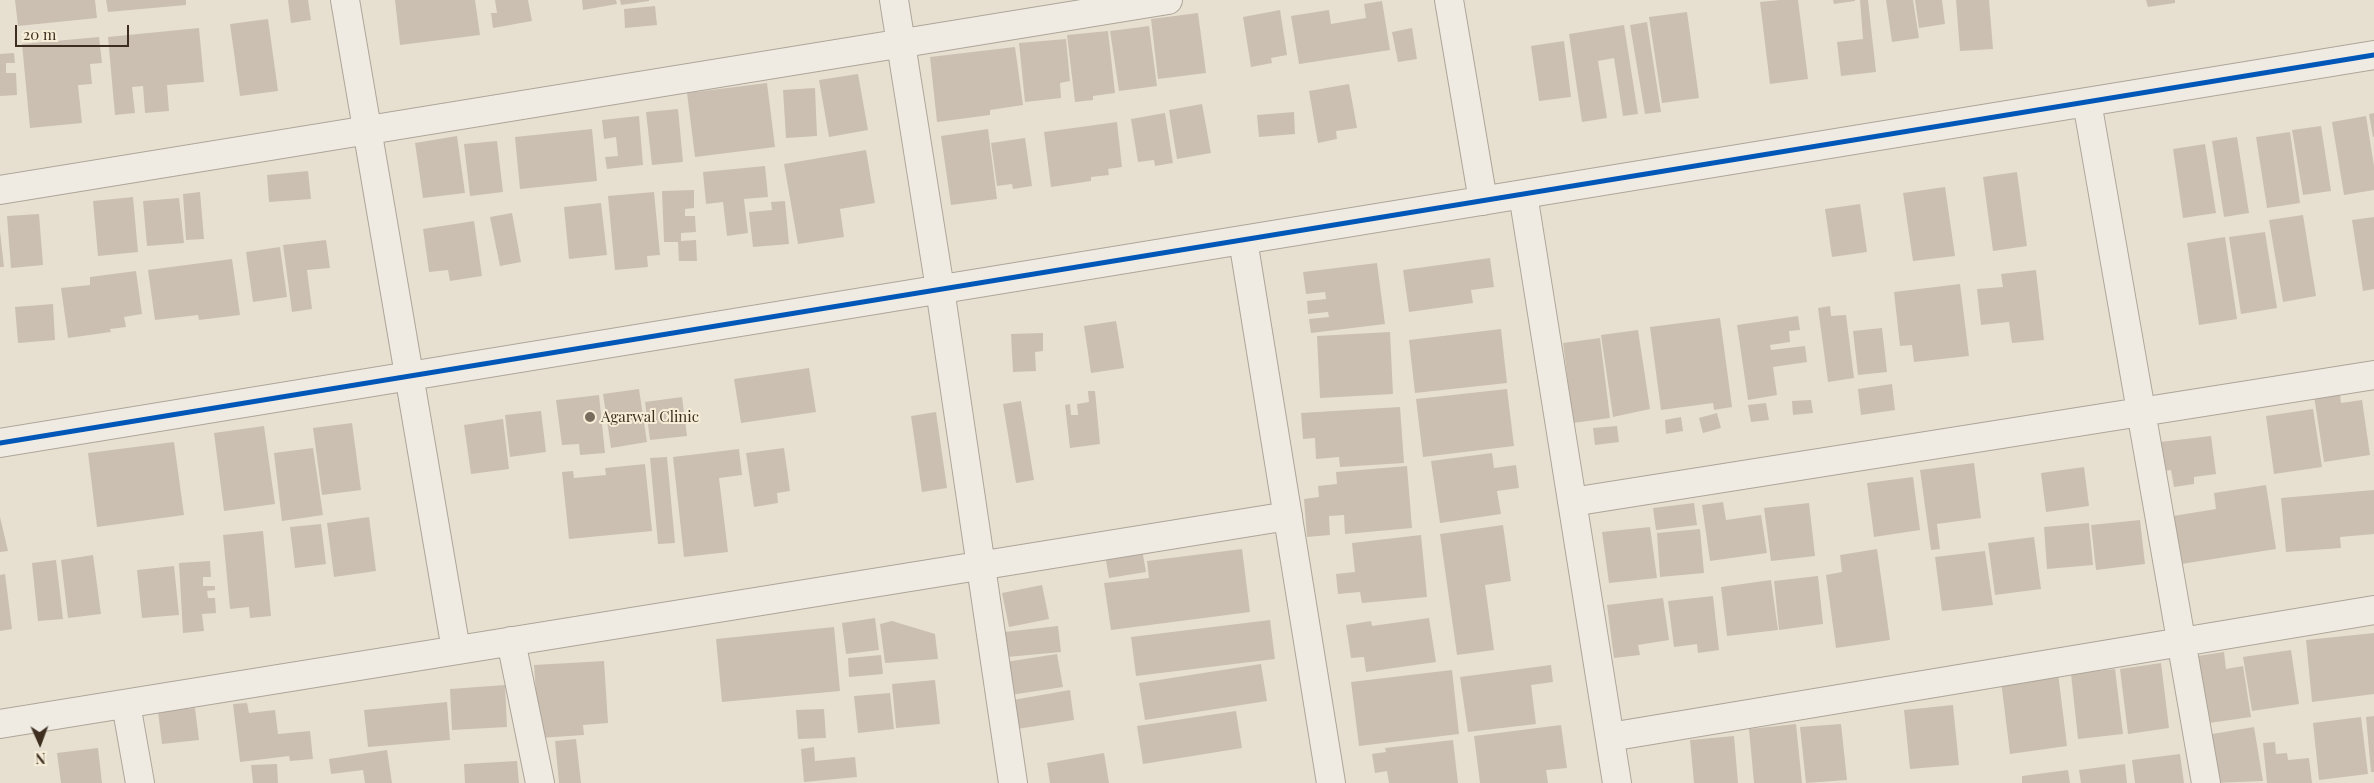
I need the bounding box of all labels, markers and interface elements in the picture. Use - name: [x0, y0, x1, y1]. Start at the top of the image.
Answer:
- scale bar: [18, 15, 131, 47]
- text: 20 m: [23, 24, 56, 44]
- place label: Agarwal Clinic: [601, 408, 699, 426]
- marker: Agarwal Clinic: [583, 410, 597, 424]
- north arrow: [15, 718, 65, 768]
- text: N: [35, 749, 46, 768]

